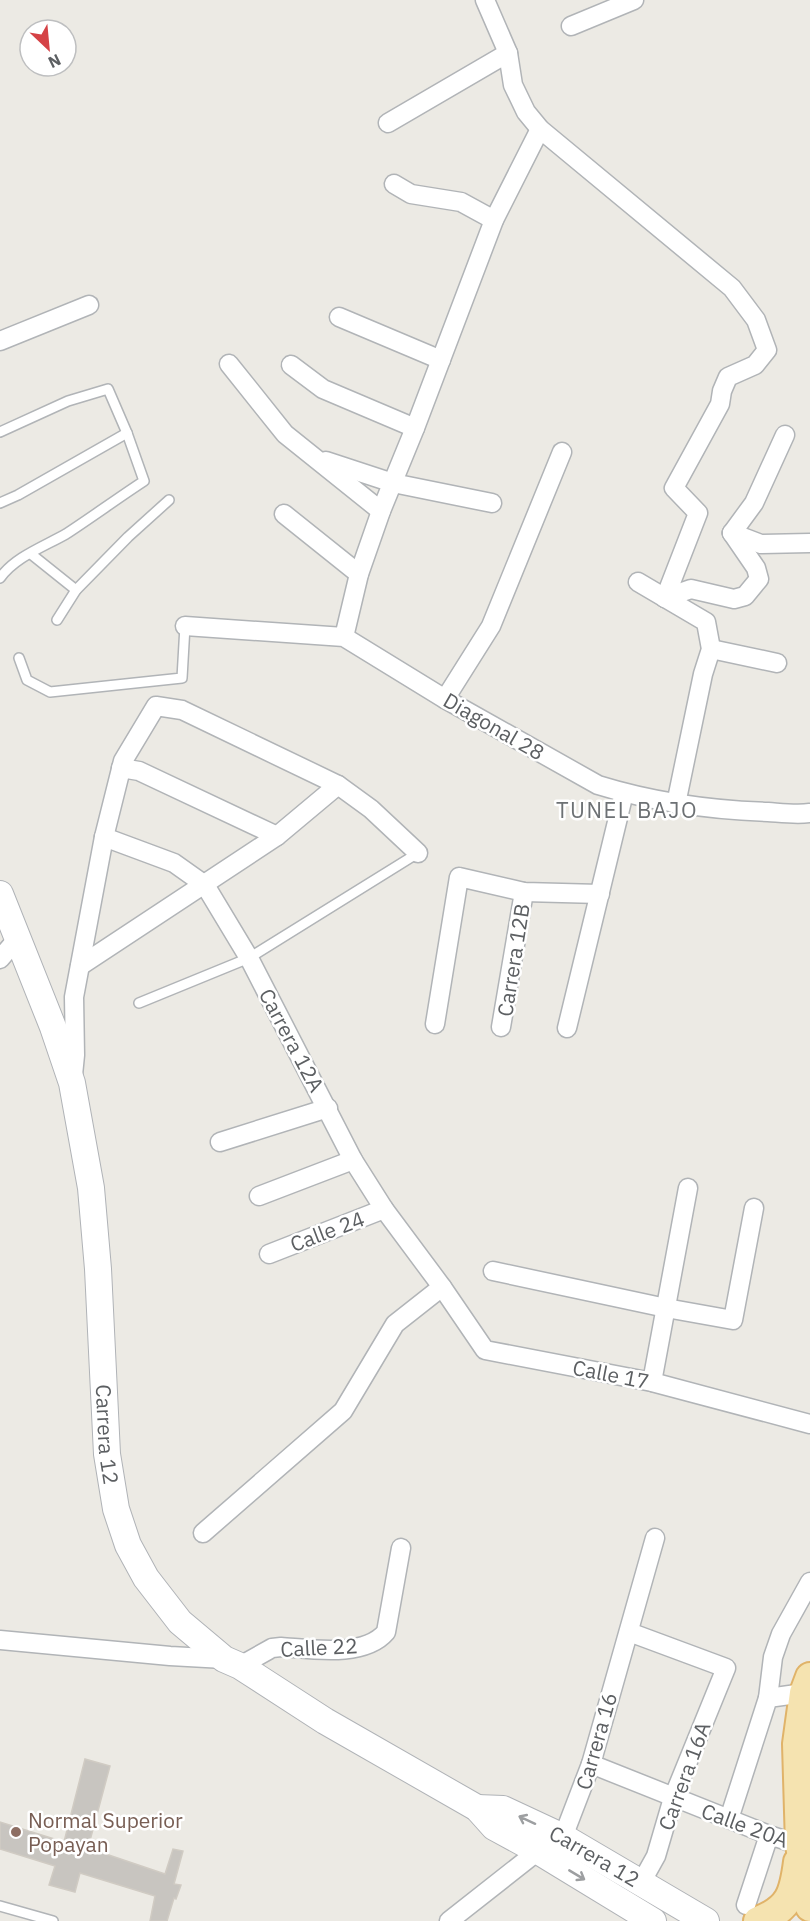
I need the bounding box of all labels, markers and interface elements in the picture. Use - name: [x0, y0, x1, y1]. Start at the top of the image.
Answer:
- north arrow: [18, 18, 78, 78]
- text: N: [45, 50, 64, 73]
- street label: Diagonal 28: [438, 686, 550, 766]
- district label: TUNEL BAJO: [556, 795, 698, 824]
- street label: Carrera 12B: [490, 902, 536, 1018]
- street label: Carrera 12A: [253, 983, 331, 1097]
- street label: Calle 24: [286, 1204, 368, 1258]
- street label: Calle 17: [570, 1353, 652, 1395]
- street label: Carrera 12: [90, 1384, 126, 1486]
- street label: Calle 22: [280, 1631, 358, 1663]
- street label: Carrera 16: [569, 1689, 623, 1793]
- street label: Carrera 16A: [651, 1718, 717, 1834]
- street label: Calle 20A: [698, 1796, 792, 1854]
- place label: Normal Superior Popayan: [28, 1806, 183, 1858]
- one-way arrow: [519, 1814, 537, 1826]
- street label: Carrera 12: [545, 1819, 645, 1893]
- marker: Normal Superior Popayan: [9, 1825, 23, 1839]
- one-way arrow: [568, 1869, 585, 1881]

